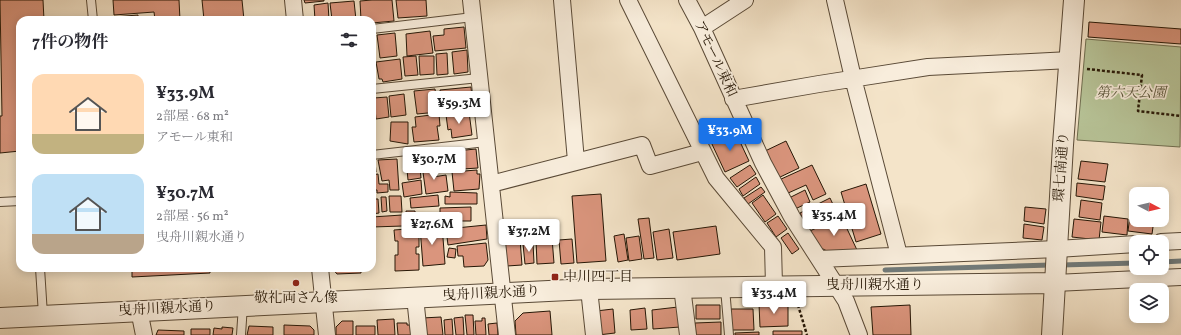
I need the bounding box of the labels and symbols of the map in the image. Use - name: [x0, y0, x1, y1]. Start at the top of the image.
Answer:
- street label: アモール東和: [689, 18, 741, 100]
- park label: 第六天公園: [1096, 84, 1168, 103]
- pin: ¥59.3M: [426, 91, 492, 125]
- pin: ¥33.9M: [697, 118, 763, 152]
- street label: 環七南通り: [1050, 131, 1074, 203]
- pin: ¥30.7M: [401, 147, 467, 181]
- north arrow: [1129, 187, 1169, 227]
- pin: ¥35.4M: [801, 203, 867, 237]
- pin: ¥27.6M: [399, 212, 465, 246]
- pin: ¥37.2M: [496, 219, 562, 253]
- place label: 中川四丁目: [563, 268, 633, 287]
- marker: 中川四丁目: [550, 272, 560, 282]
- street label: 曳舟川親水通り: [826, 276, 924, 295]
- marker: 敬礼両さん像: [291, 278, 301, 288]
- pin: ¥33.4M: [741, 281, 807, 315]
- street label: 曳舟川親水通り: [442, 282, 540, 306]
- place label: 敬礼両さん像: [254, 289, 338, 308]
- street label: 曳舟川親水通り: [118, 297, 216, 321]

